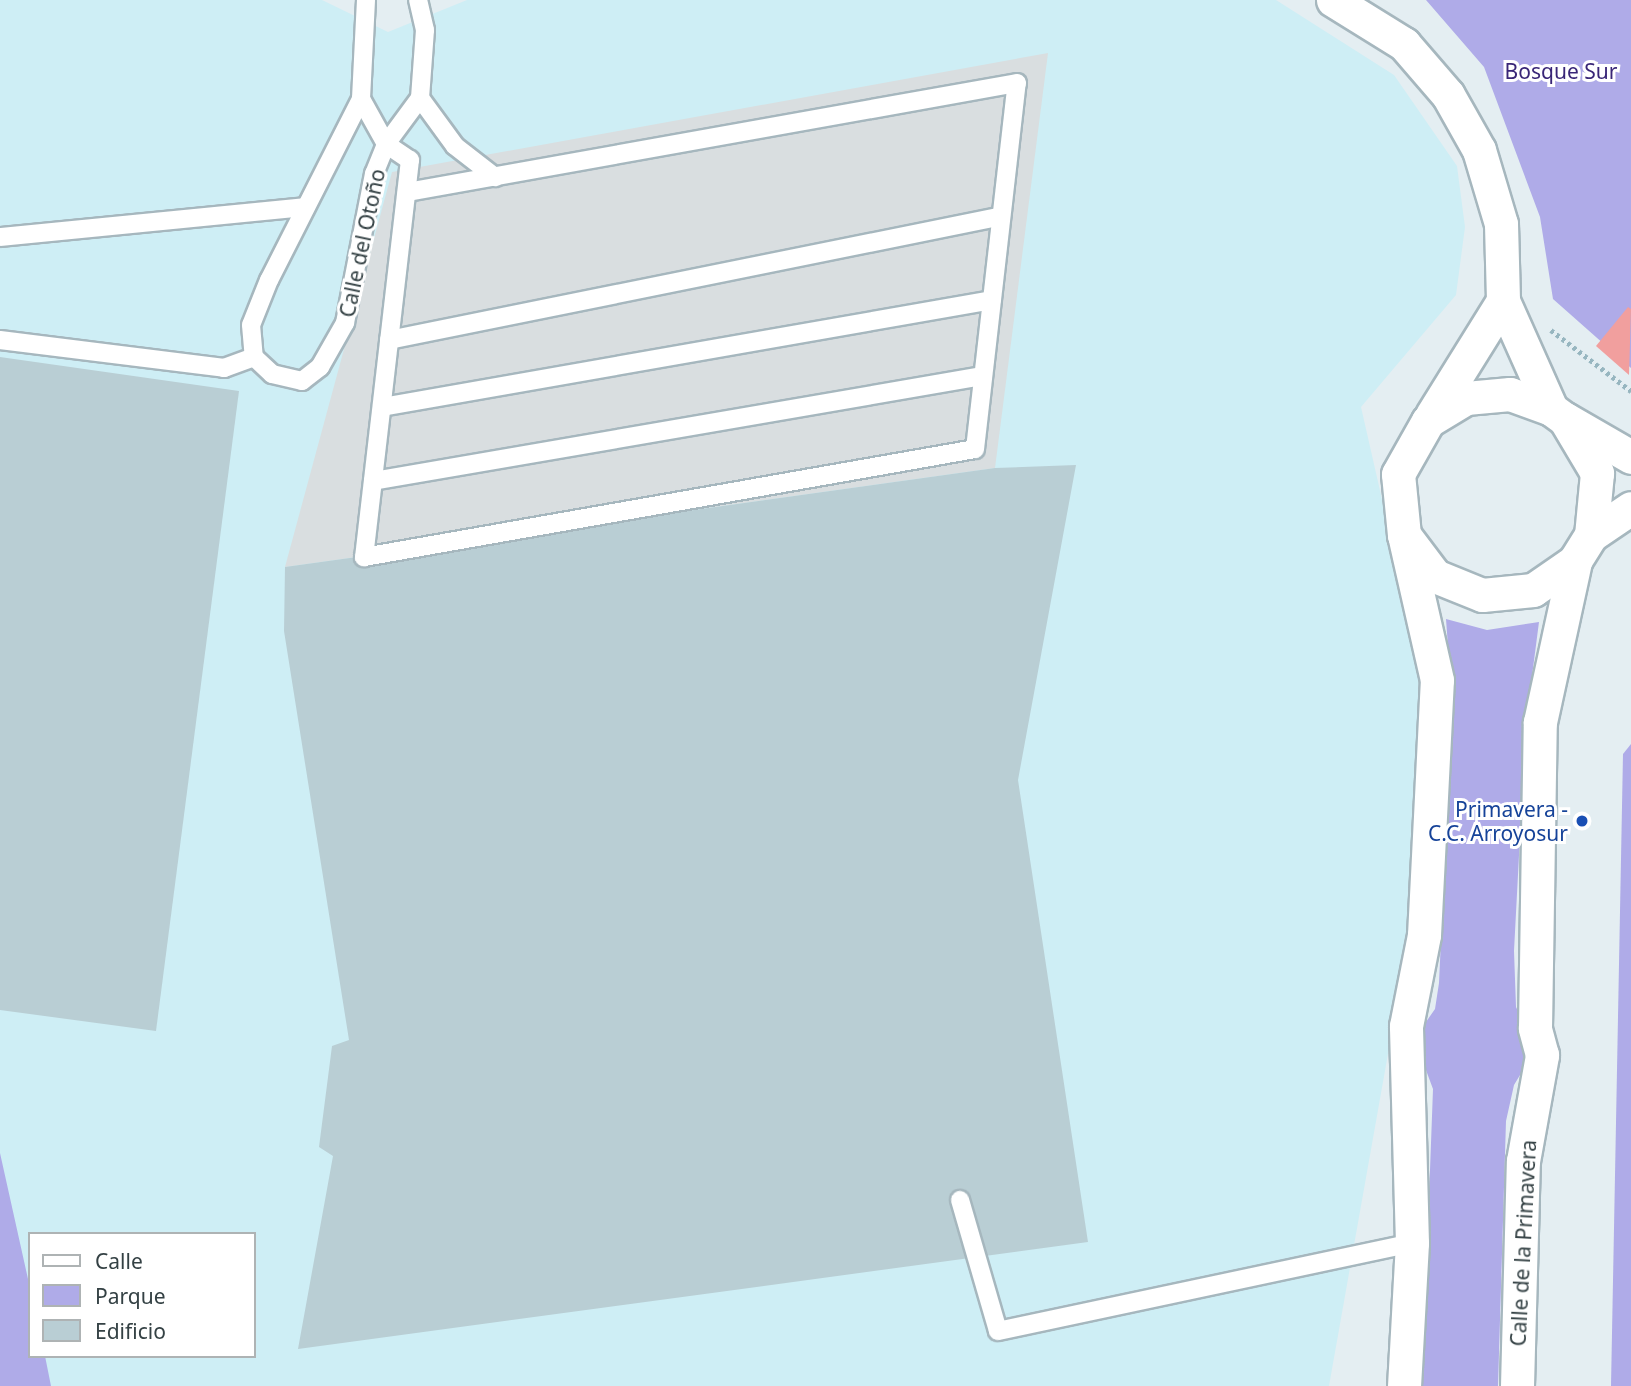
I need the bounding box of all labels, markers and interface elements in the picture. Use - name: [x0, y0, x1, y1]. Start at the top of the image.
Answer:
- park label: Bosque Sur: [1505, 58, 1617, 84]
- street label: Calle del Otoño: [334, 166, 390, 320]
- place label: Primavera - C.C. Arroyosur: [1428, 796, 1568, 846]
- marker: Primavera - C.C. Arroyosur: [1574, 813, 1590, 829]
- street label: Calle de la Primavera: [1505, 1139, 1541, 1347]
- legend: [28, 1232, 256, 1358]
- text: Calle: [95, 1247, 143, 1275]
- text: Parque: [95, 1282, 165, 1310]
- text: Edificio: [95, 1317, 166, 1345]

